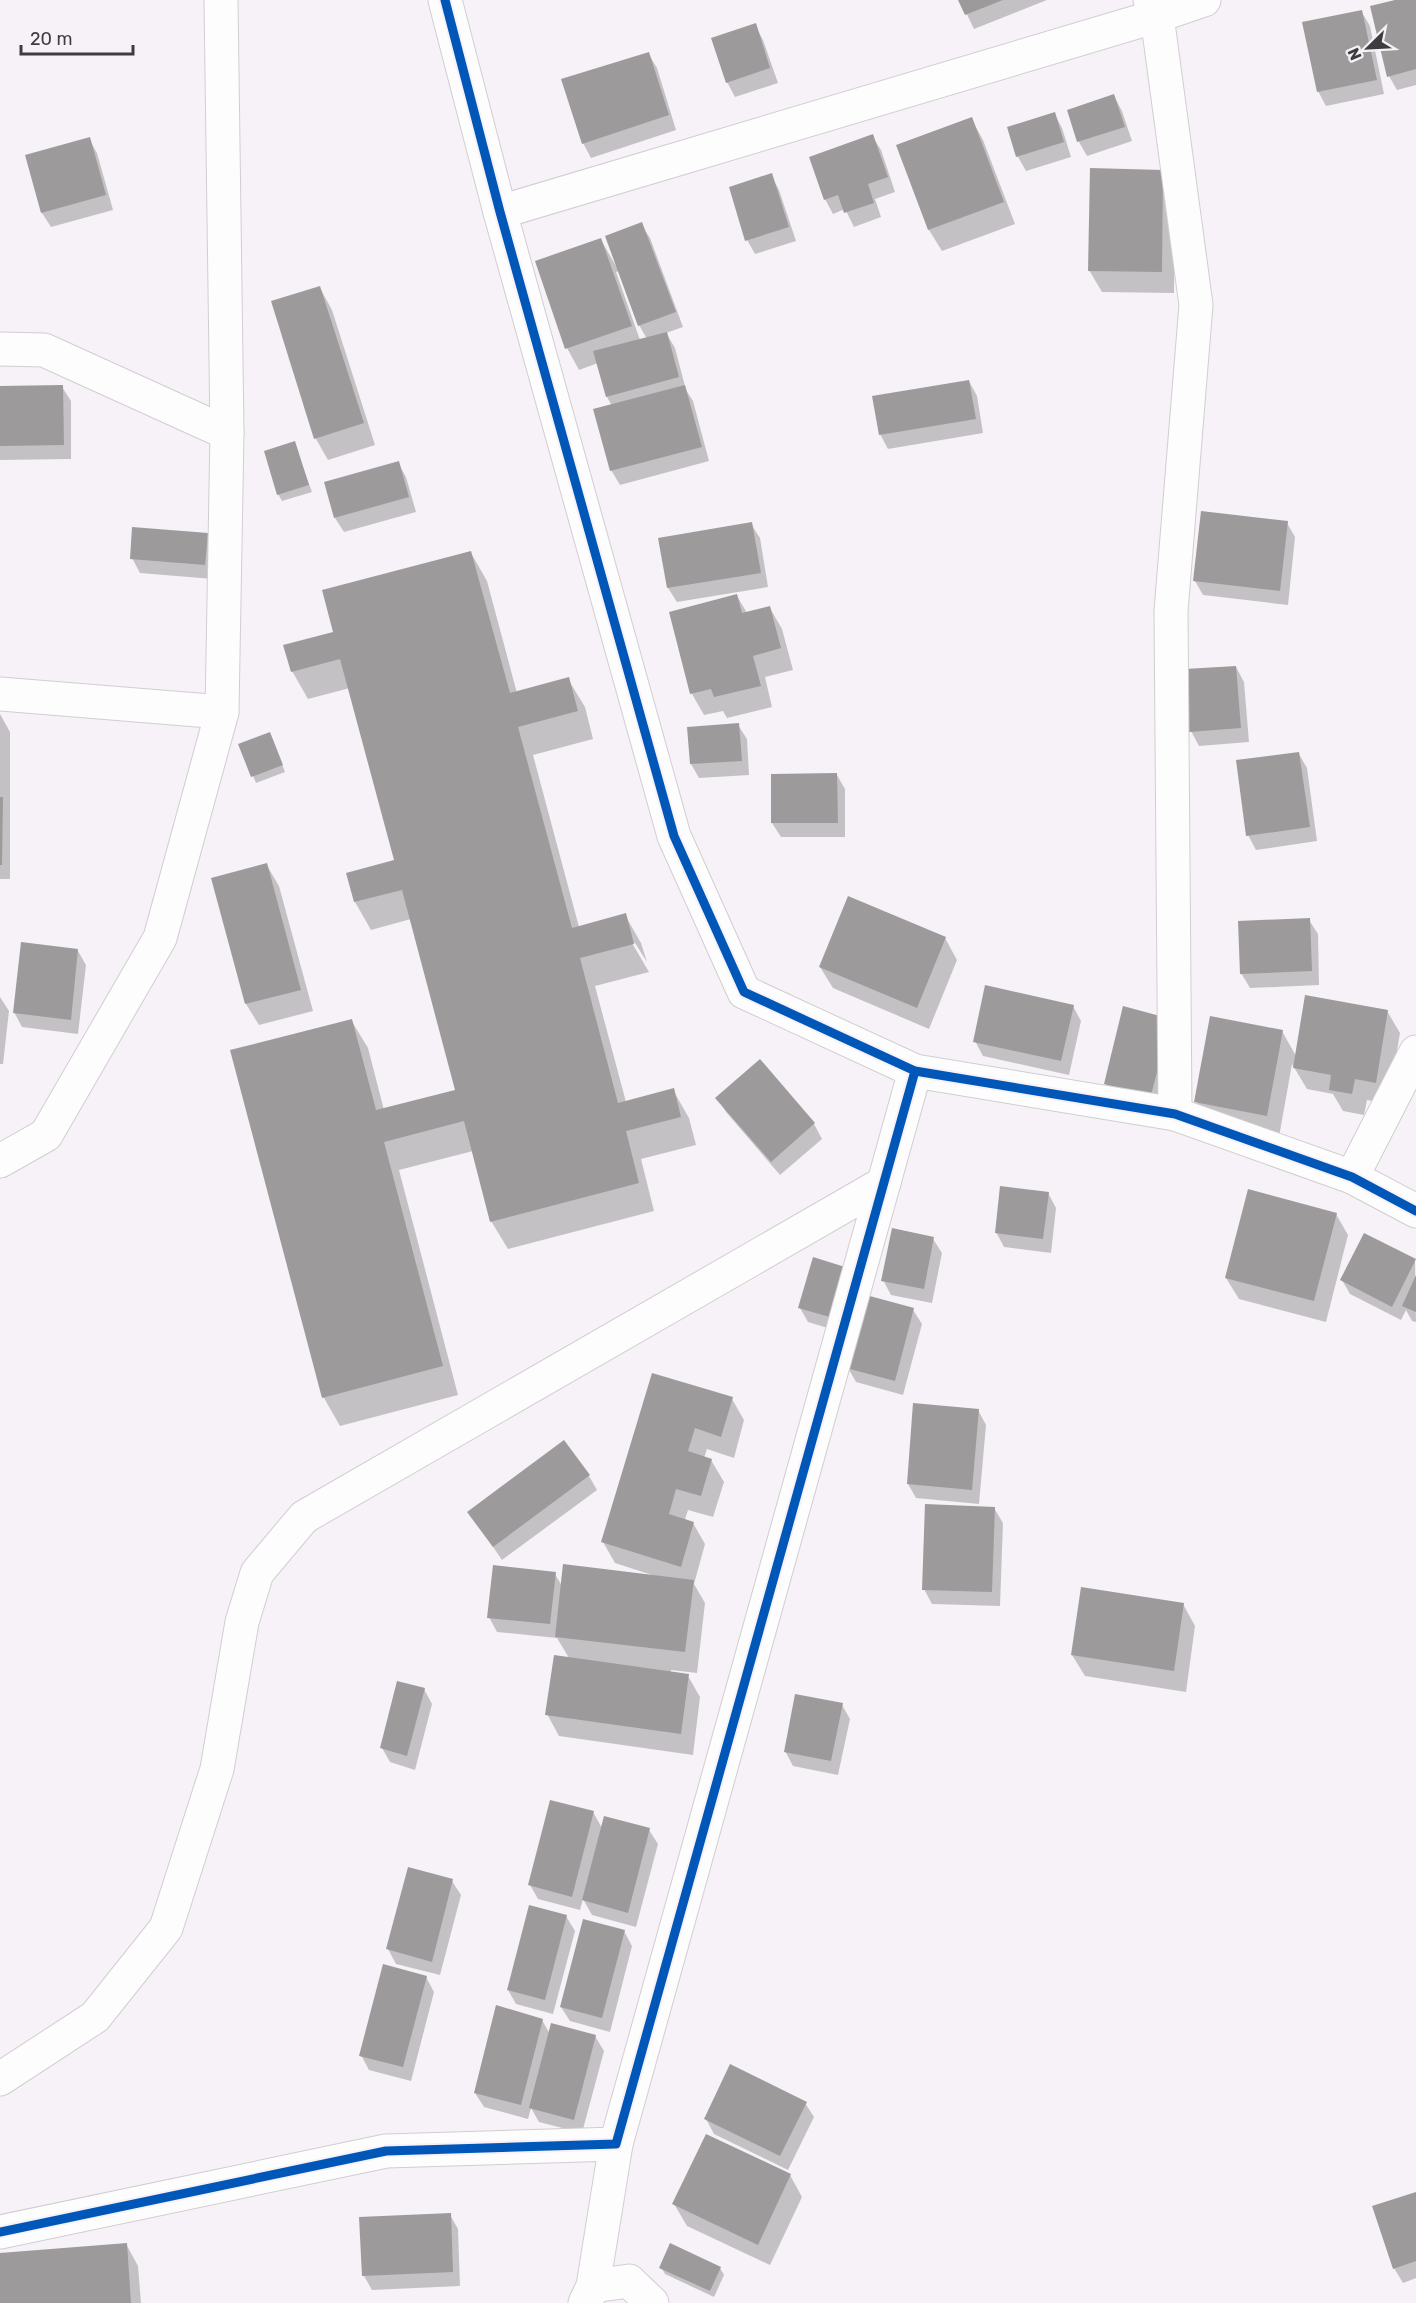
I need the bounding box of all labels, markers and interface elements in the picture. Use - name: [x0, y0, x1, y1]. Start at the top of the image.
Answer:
- scale bar: [21, 18, 134, 56]
- north arrow: [1338, 18, 1398, 78]
- text: 20 m: [30, 28, 72, 50]
- text: N: [1344, 45, 1366, 63]

